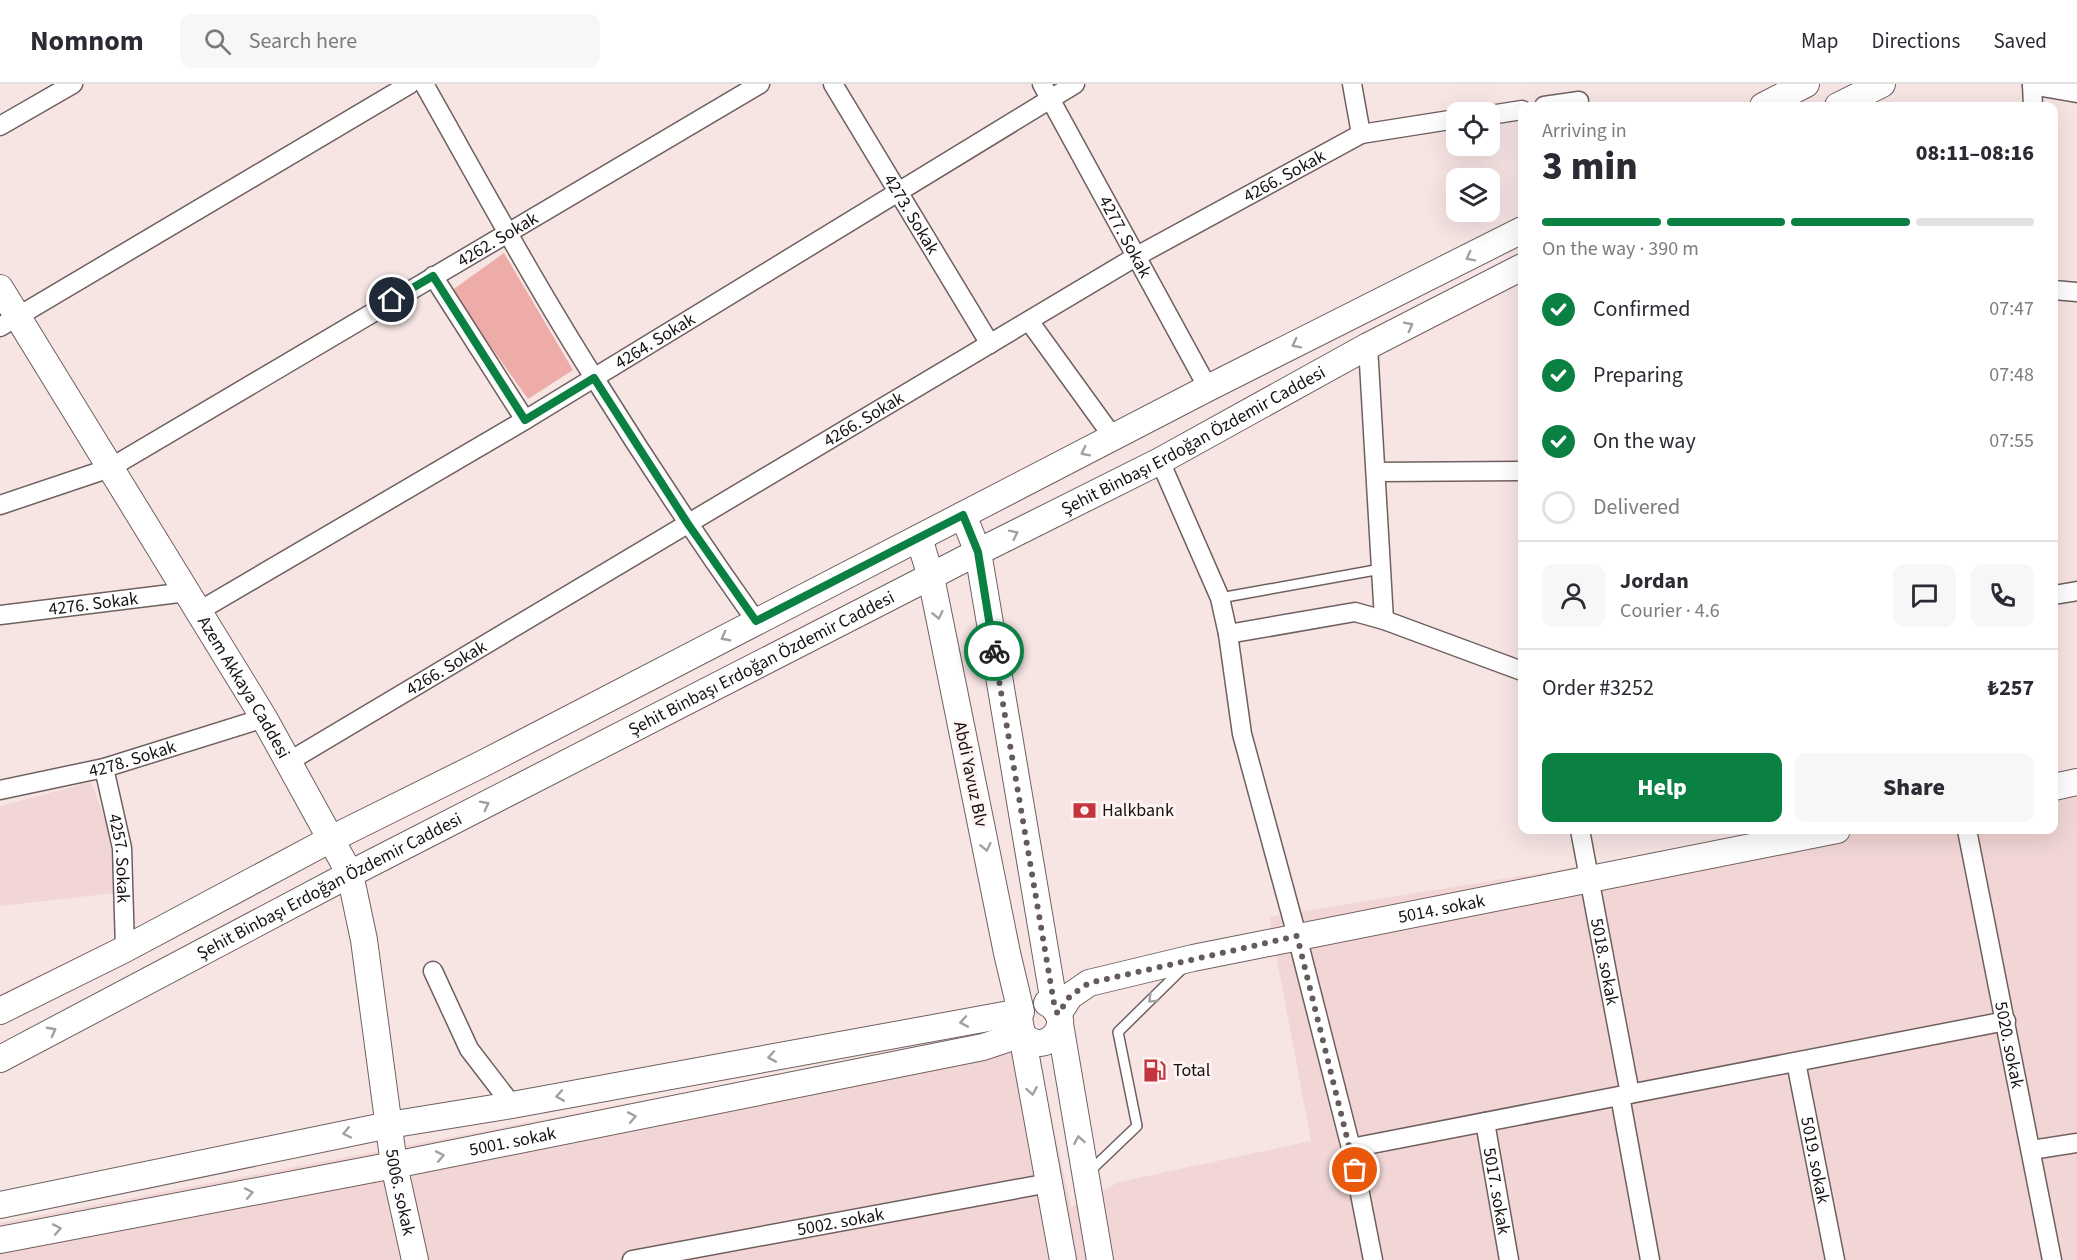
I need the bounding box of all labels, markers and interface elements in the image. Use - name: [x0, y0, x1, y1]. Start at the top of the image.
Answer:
- search box: [180, 14, 600, 68]
- text: Nomnom: [30, 21, 144, 61]
- icon: search: [201, 25, 234, 58]
- text: Search here: [249, 25, 357, 57]
- text: Map: [1801, 26, 1839, 56]
- text: Directions: [1872, 26, 1960, 56]
- text: Saved: [1993, 26, 2047, 56]
- map controls: [1446, 102, 1500, 222]
- button: locate: [1446, 102, 1500, 156]
- text: Arriving in: [1542, 117, 1627, 145]
- text: 08:11–08:16: [1916, 137, 2034, 169]
- text: 3 min: [1542, 139, 1638, 195]
- street label: 4266. Sokak: [1239, 144, 1330, 209]
- button: layers: [1446, 168, 1500, 222]
- street label: 4273. Sokak: [877, 169, 945, 259]
- street label: 4277. Sokak: [1092, 191, 1158, 283]
- street label: 4262. Sokak: [453, 206, 543, 273]
- text: On the way · 390 m: [1542, 235, 1699, 263]
- one-way arrow: [1466, 249, 1477, 261]
- pin: [366, 274, 417, 325]
- icon: home: [375, 283, 408, 316]
- icon: check: [1542, 293, 1575, 326]
- text: Confirmed: [1593, 293, 1690, 325]
- text: 07:47: [1989, 295, 2034, 323]
- street label: 4264. Sokak: [610, 307, 700, 375]
- one-way arrow: [1403, 321, 1414, 333]
- one-way arrow: [1292, 337, 1302, 348]
- icon: check: [1542, 359, 1575, 392]
- text: Preparing: [1593, 359, 1683, 391]
- street label: Şehit Binbaşı Erdoğan Özdemir Caddesi: [1057, 360, 1330, 521]
- text: 07:48: [1989, 361, 2034, 389]
- street label: 4266. Sokak: [819, 386, 909, 453]
- icon: check: [1542, 425, 1575, 458]
- text: On the way: [1593, 425, 1696, 457]
- text: 07:55: [1989, 427, 2034, 455]
- one-way arrow: [1081, 445, 1091, 456]
- text: Delivered: [1593, 491, 1680, 523]
- one-way arrow: [1007, 529, 1018, 541]
- button: person: [1542, 564, 1605, 627]
- button: chat: [1893, 564, 1956, 627]
- button: phone: [1971, 564, 2034, 627]
- text: Jordan: [1620, 565, 1689, 597]
- street label: Şehit Binbaşı Erdoğan Özdemir Caddesi: [624, 585, 899, 742]
- street label: 4276. Sokak: [47, 586, 140, 622]
- text: Courier · 4.6: [1620, 597, 1720, 625]
- one-way arrow: [931, 610, 944, 620]
- street label: Azem Akkaya Caddesi: [191, 611, 296, 763]
- courier: [964, 621, 1024, 681]
- one-way arrow: [721, 630, 731, 641]
- street label: 4266. Sokak: [401, 634, 491, 702]
- icon: bike: [978, 635, 1011, 668]
- text: Order #3252: [1542, 672, 1654, 704]
- text: ₺257: [1988, 672, 2034, 704]
- street label: Abdi Yavuz Blv: [947, 719, 994, 830]
- street label: 4278. Sokak: [87, 734, 179, 784]
- button: Help: [1542, 753, 1782, 822]
- button: Share: [1794, 753, 2034, 822]
- bank icon: Halkbank: [1071, 797, 1097, 823]
- place label: Halkbank: [1102, 798, 1174, 823]
- one-way arrow: [479, 800, 490, 812]
- street label: Şehit Binbaşı Erdoğan Özdemir Caddesi: [192, 807, 466, 966]
- street label: 4257. Sokak: [102, 811, 136, 903]
- one-way arrow: [979, 842, 992, 852]
- street label: 5014. sokak: [1396, 888, 1487, 930]
- street label: 5018. sokak: [1584, 916, 1625, 1007]
- one-way arrow: [1148, 992, 1159, 1003]
- street label: 5020. sokak: [1988, 999, 2030, 1091]
- one-way arrow: [959, 1015, 969, 1028]
- one-way arrow: [45, 1027, 56, 1039]
- one-way arrow: [767, 1050, 777, 1063]
- fuel station icon: Total: [1142, 1057, 1168, 1083]
- place label: Total: [1173, 1058, 1210, 1083]
- one-way arrow: [1025, 1086, 1038, 1096]
- one-way arrow: [555, 1089, 565, 1102]
- one-way arrow: [626, 1111, 636, 1124]
- street label: 5019. sokak: [1794, 1115, 1836, 1206]
- street label: 5001. sokak: [467, 1121, 558, 1163]
- one-way arrow: [342, 1126, 352, 1139]
- one-way arrow: [1074, 1136, 1086, 1145]
- pin: [1329, 1144, 1380, 1195]
- street label: 5017. sokak: [1477, 1146, 1516, 1237]
- street label: 5006. sokak: [379, 1147, 421, 1238]
- one-way arrow: [435, 1150, 445, 1163]
- icon: bag: [1338, 1153, 1371, 1186]
- one-way arrow: [244, 1187, 254, 1199]
- street label: 5002. sokak: [795, 1202, 886, 1242]
- one-way arrow: [52, 1223, 62, 1236]

